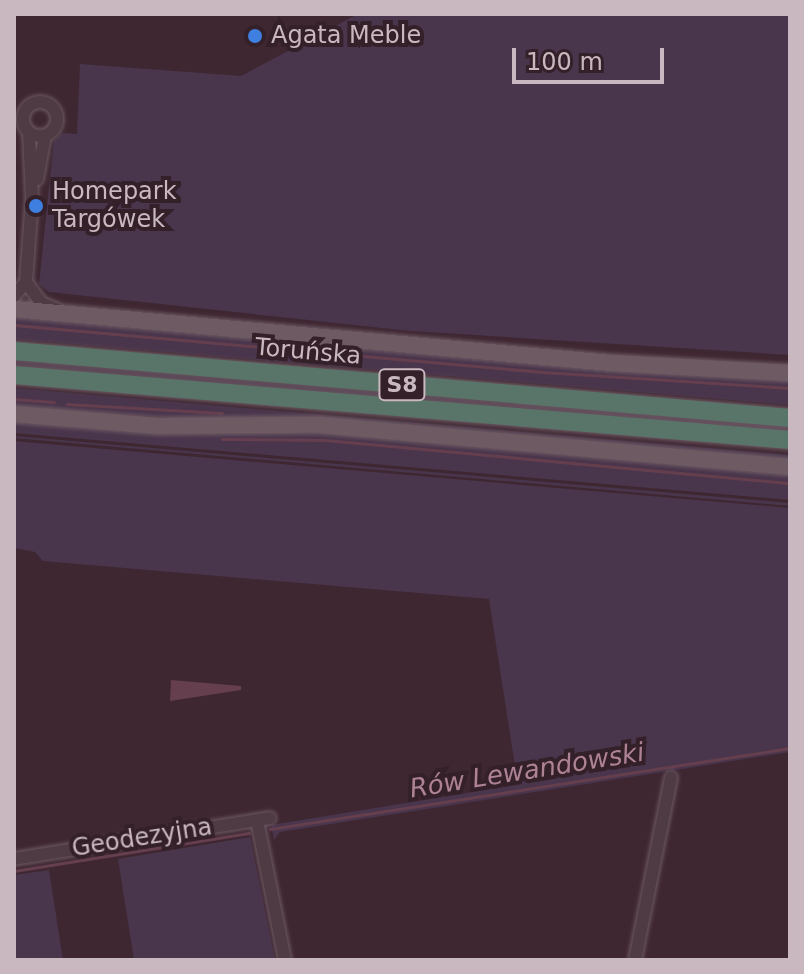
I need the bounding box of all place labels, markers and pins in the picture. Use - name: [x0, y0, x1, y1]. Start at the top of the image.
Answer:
- place label: Agata Meble: [271, 22, 421, 50]
- marker: Agata Meble: [246, 27, 264, 45]
- place label: Homepark Targówek: [52, 178, 177, 234]
- marker: Homepark Targówek: [27, 197, 45, 215]

